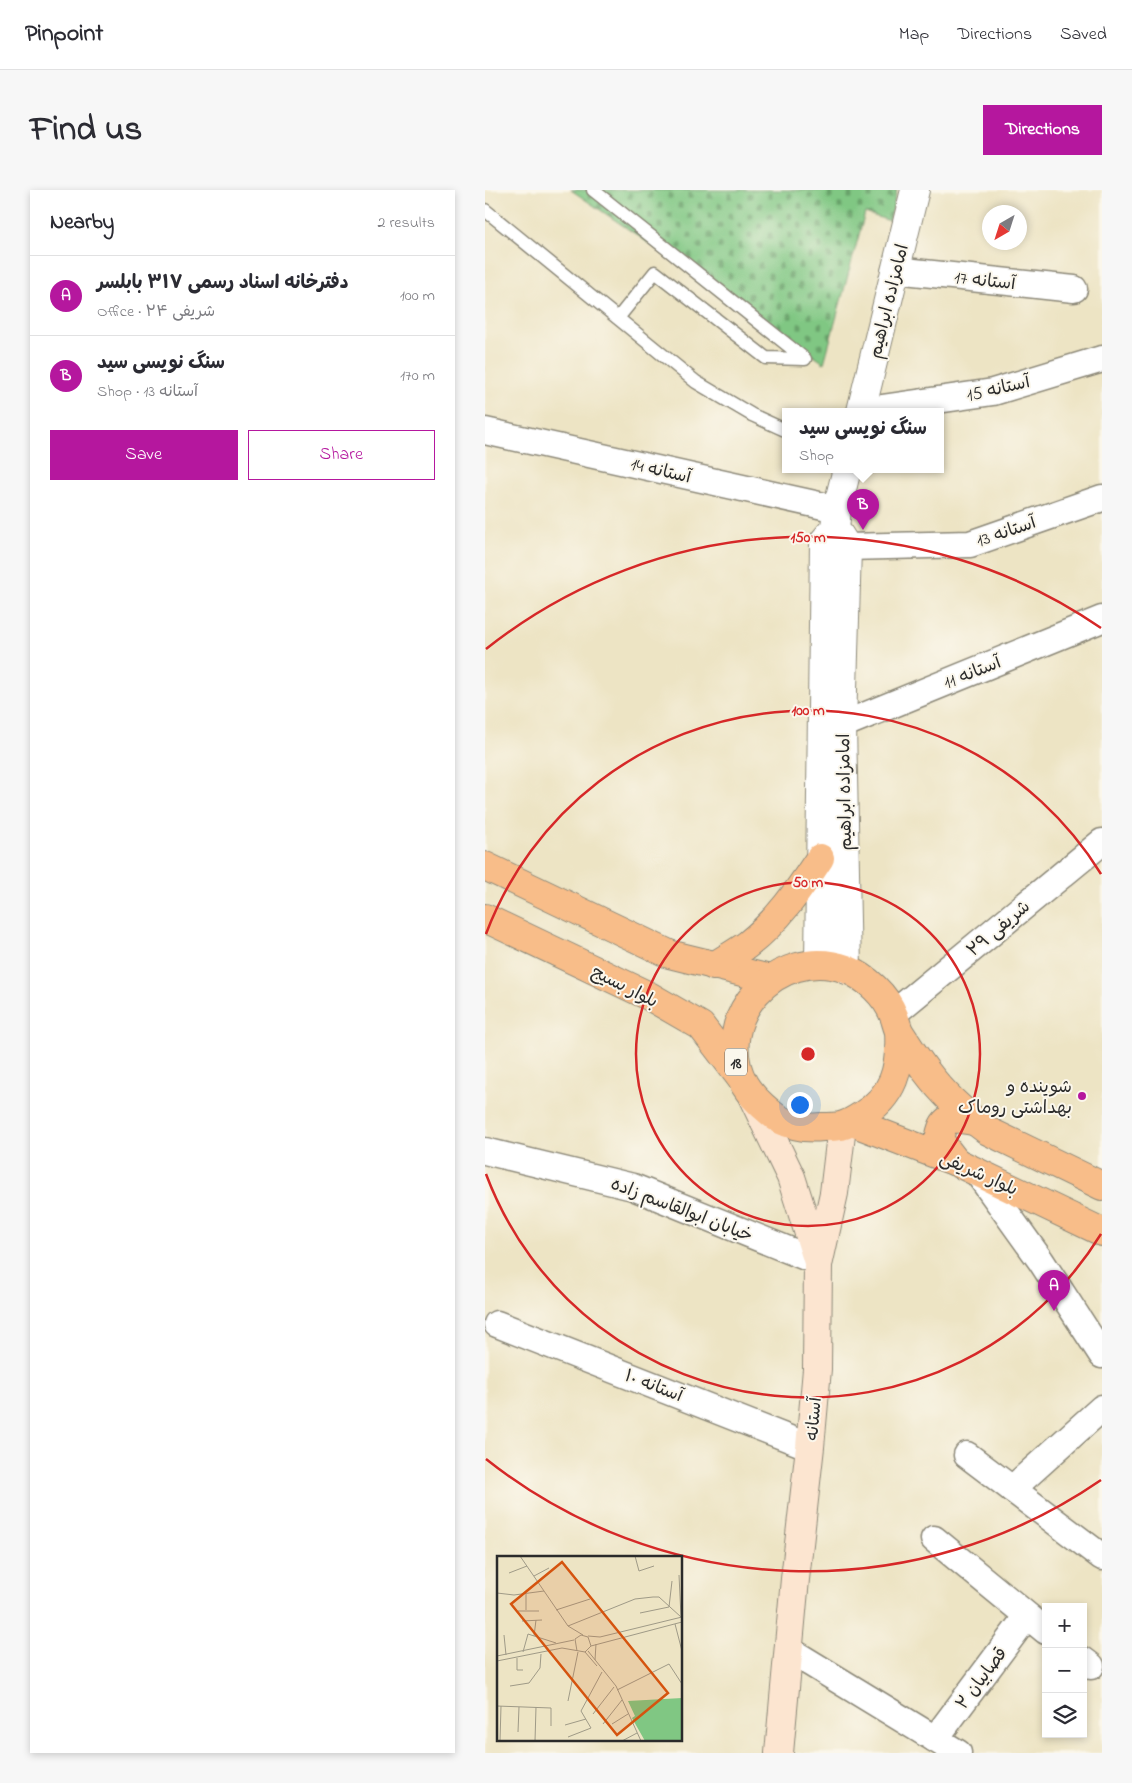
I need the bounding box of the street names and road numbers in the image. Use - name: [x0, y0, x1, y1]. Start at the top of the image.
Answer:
- street label: امامزاده ابراهیم: [863, 242, 917, 361]
- street label: آستانه 17: [953, 266, 1018, 298]
- street label: آستانه 15: [964, 370, 1034, 410]
- street label: آستانه 14: [628, 452, 695, 492]
- street label: آستانه 13: [973, 510, 1041, 555]
- street label: آستانه 11: [940, 650, 1007, 697]
- street label: امامزاده ابراهیم: [832, 733, 860, 851]
- street label: شریفی ۲۹: [962, 895, 1037, 964]
- street label: بلوار بسیج: [586, 960, 662, 1016]
- road number: 18: [725, 1049, 747, 1076]
- street label: بلوار شریفی: [935, 1146, 1021, 1204]
- street label: خیابان ابوالقاسم زاده: [606, 1172, 756, 1250]
- street label: آستانه ۱۰: [620, 1364, 688, 1410]
- street label: آستانه: [800, 1395, 830, 1442]
- street label: قصابیان ۲: [950, 1643, 1015, 1716]

